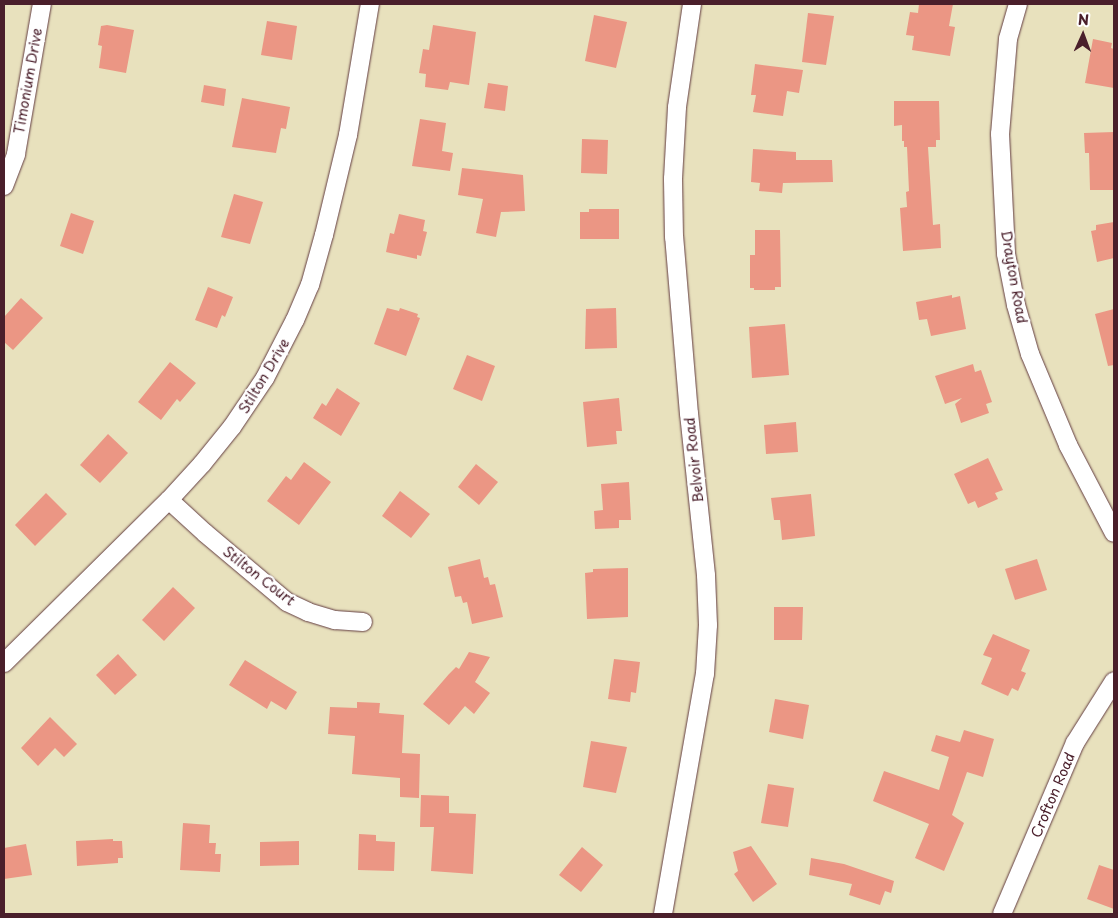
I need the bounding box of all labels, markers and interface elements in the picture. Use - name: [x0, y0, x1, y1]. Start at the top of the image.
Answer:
- text: N: [1078, 9, 1089, 30]
- north arrow: [1058, 10, 1108, 60]
- street label: Timonium Drive: [10, 27, 46, 135]
- street label: Drayton Road: [998, 229, 1030, 325]
- street label: Stilton Drive: [235, 336, 293, 416]
- street label: Belvoir Road: [681, 417, 707, 503]
- street label: Stilton Court: [220, 543, 298, 609]
- street label: Crofton Road: [1028, 750, 1078, 840]

